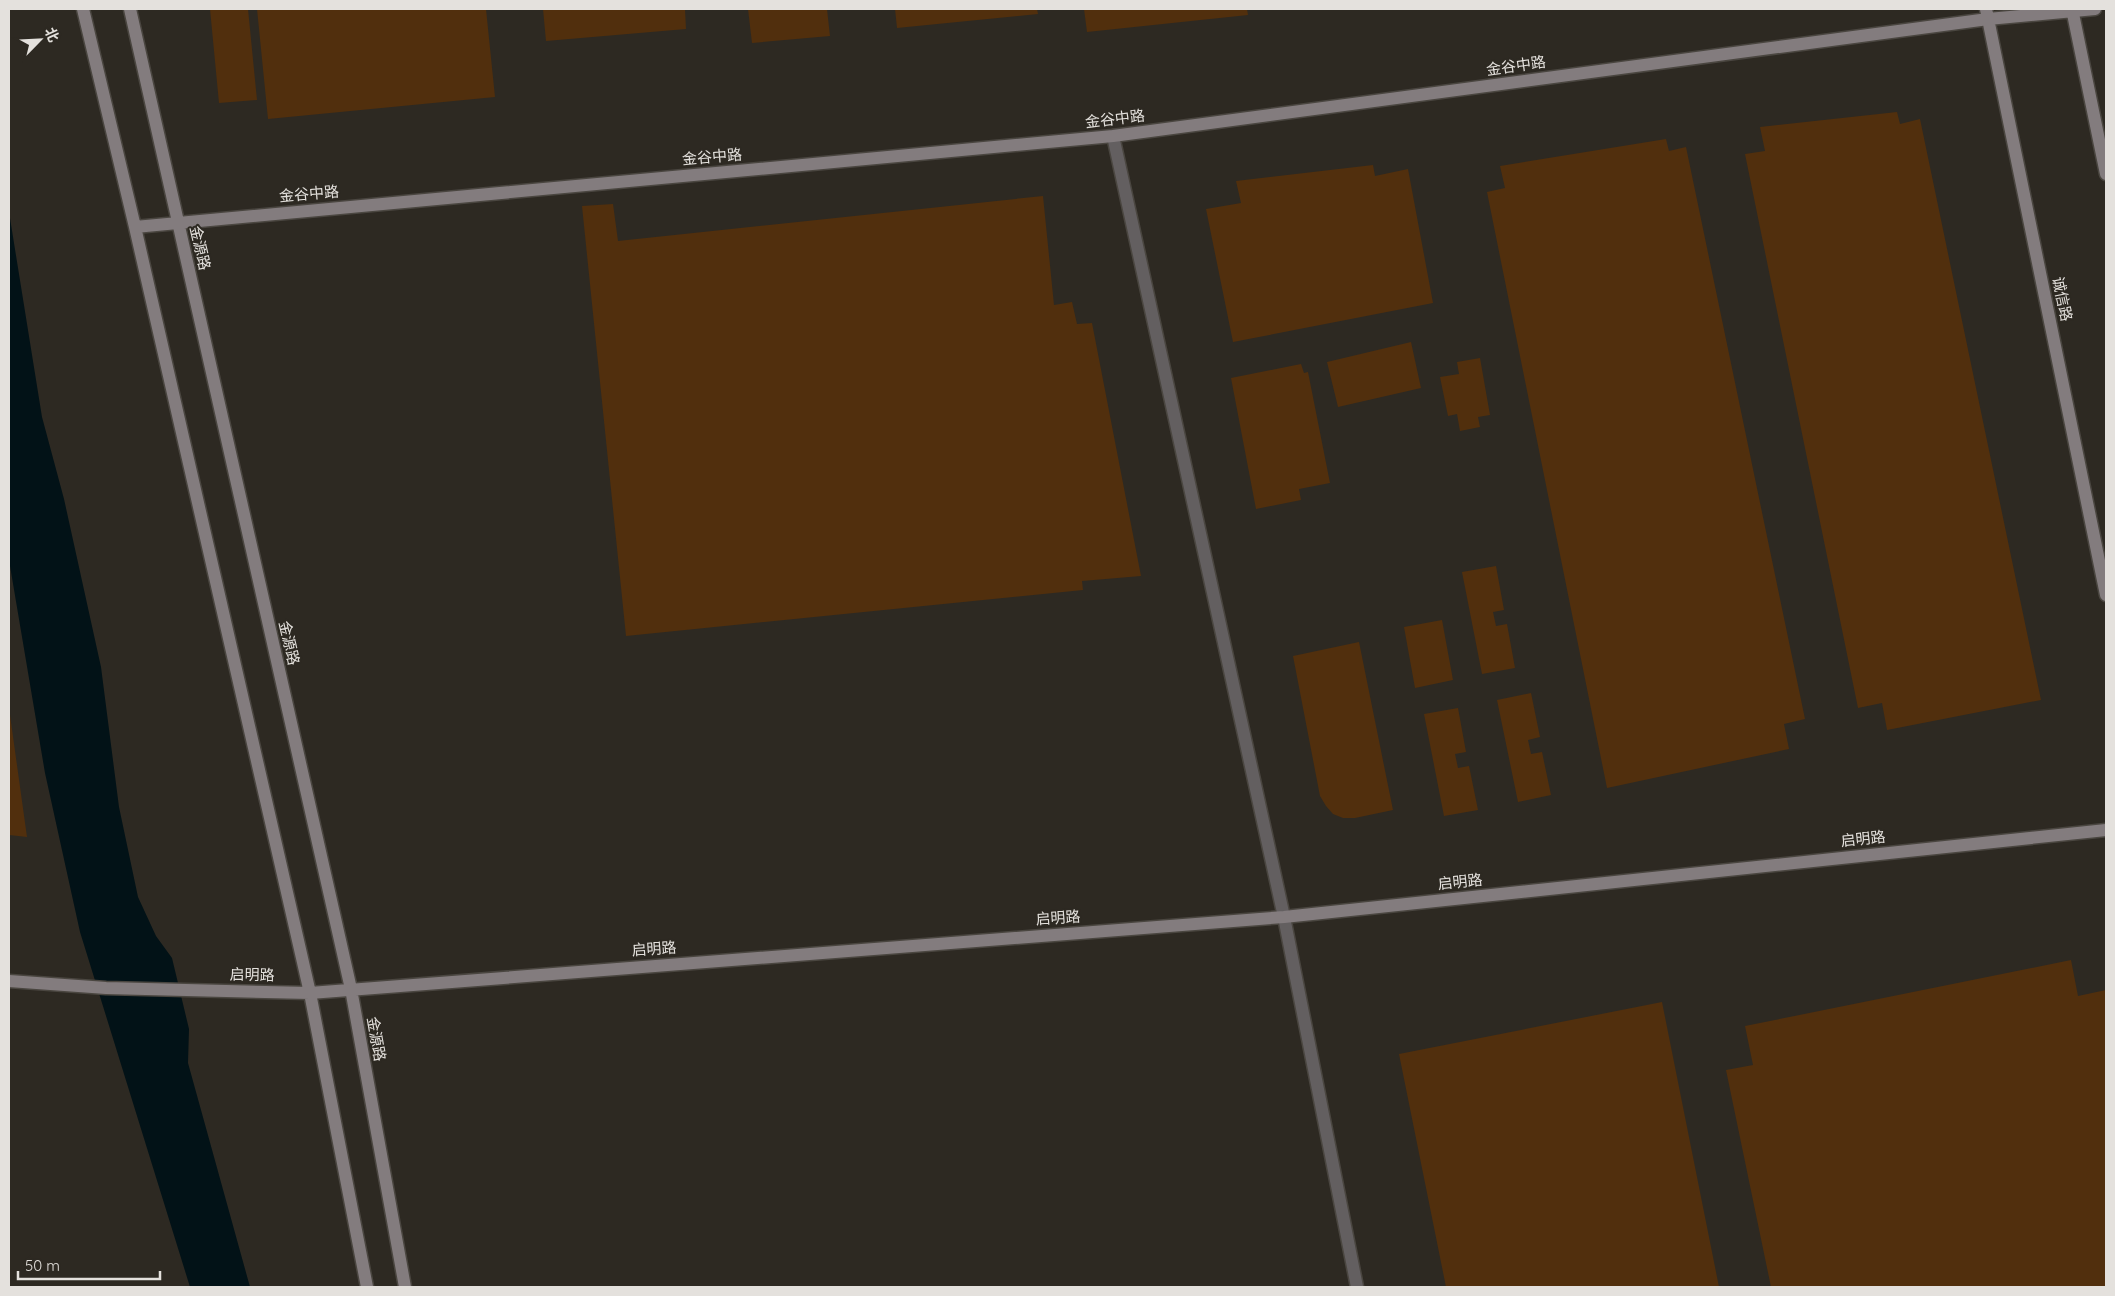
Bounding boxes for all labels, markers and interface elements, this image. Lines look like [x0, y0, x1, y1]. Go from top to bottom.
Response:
north arrow [15, 15, 65, 65]
text: 北 [41, 25, 63, 45]
street label: 金谷中路 [1485, 52, 1547, 79]
street label: 金谷中路 [1084, 105, 1146, 132]
street label: 金谷中路 [681, 144, 743, 169]
street label: 金谷中路 [278, 181, 340, 206]
street label: 金源路 [186, 224, 215, 272]
street label: 诚信路 [2049, 275, 2076, 323]
street label: 金源路 [275, 619, 304, 667]
street label: 启明路 [1840, 827, 1886, 850]
street label: 启明路 [1437, 870, 1483, 893]
street label: 启明路 [1035, 906, 1081, 929]
street label: 启明路 [631, 937, 677, 960]
street label: 启明路 [229, 965, 275, 984]
street label: 金源路 [363, 1015, 390, 1063]
scale bar [18, 1248, 160, 1280]
text: 50 m [25, 1256, 60, 1275]

